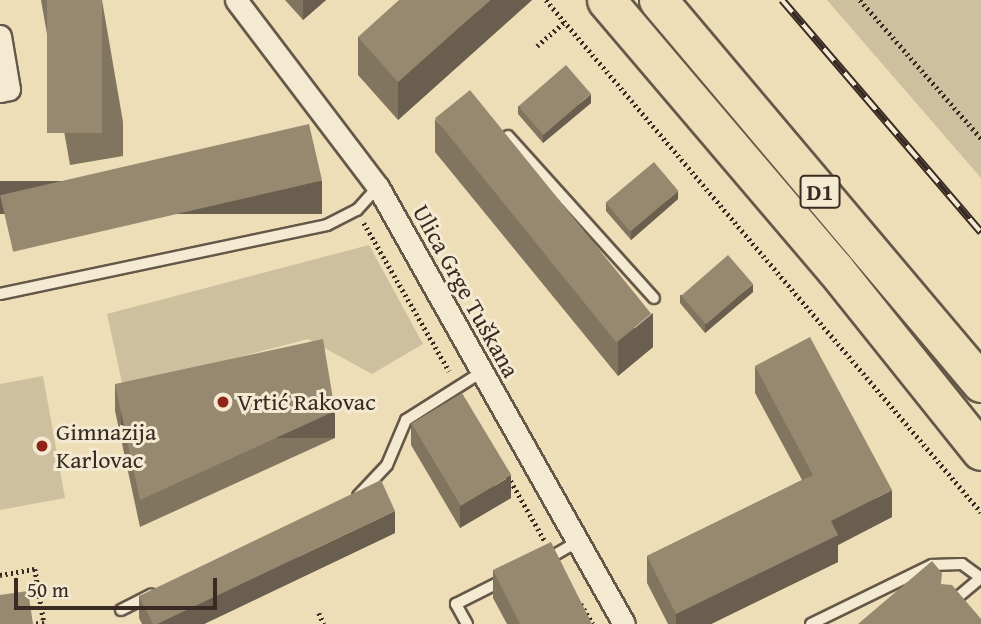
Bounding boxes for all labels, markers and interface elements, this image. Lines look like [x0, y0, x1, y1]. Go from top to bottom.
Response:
road number: D1 [799, 172, 841, 211]
street label: Ulica Grge Tuškana [407, 199, 525, 383]
place label: Vrtić Rakovac [237, 388, 376, 416]
marker: Vrtić Rakovac [215, 394, 231, 410]
place label: Gimnazija Karlovac [56, 418, 156, 474]
marker: Gimnazija Karlovac [34, 438, 50, 454]
scale bar [18, 564, 220, 608]
text: 50 m [27, 574, 69, 605]

